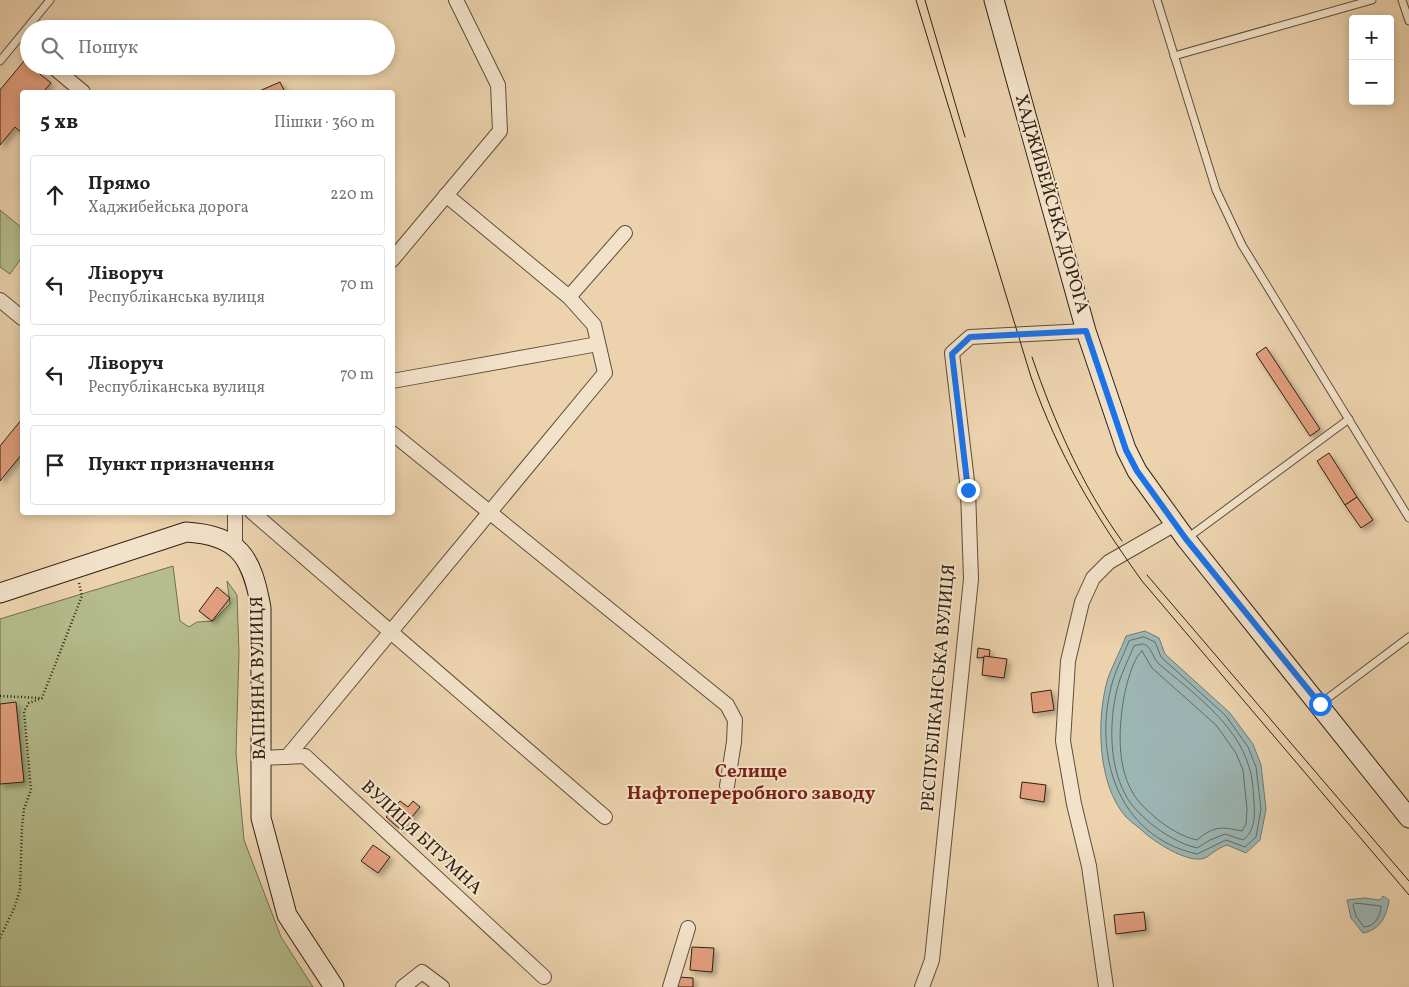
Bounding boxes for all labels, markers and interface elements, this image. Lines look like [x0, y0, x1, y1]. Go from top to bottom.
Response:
map controls [1349, 15, 1394, 105]
button: + [1349, 15, 1394, 60]
search box [20, 20, 395, 75]
icon: search [38, 34, 66, 62]
text: Пошук [78, 35, 138, 61]
button: − [1349, 60, 1394, 105]
street label: ХАДЖИБЕЙСЬКА ДОРОГА [1008, 92, 1094, 317]
text: 5 хв [40, 108, 78, 137]
text: Пішки · 360 m [274, 112, 375, 134]
text: Прямо [88, 171, 150, 197]
icon: ahead [41, 181, 69, 209]
text: 220 m [330, 184, 374, 206]
text: Хаджибейська дорога [88, 197, 249, 219]
text: Ліворуч [88, 261, 163, 287]
icon: left [41, 271, 69, 299]
text: 70 m [340, 274, 374, 296]
text: Республіканська вулиця [88, 287, 265, 309]
text: Ліворуч [88, 351, 163, 377]
icon: left [41, 361, 69, 389]
text: 70 m [340, 364, 374, 386]
text: Республіканська вулиця [88, 377, 265, 399]
icon: arrive [41, 451, 69, 479]
text: Пункт призначення [88, 452, 274, 478]
route end [957, 479, 980, 502]
street label: РЕСПУБЛІКАНСЬКА ВУЛИЦЯ [916, 563, 962, 813]
street label: ВАПНЯНА ВУЛИЦЯ [245, 596, 273, 760]
route start [1309, 693, 1332, 716]
district label: Селище Нафтопереробного заводу [627, 759, 876, 807]
street label: ВУЛИЦЯ БІТУМНА [355, 775, 487, 901]

